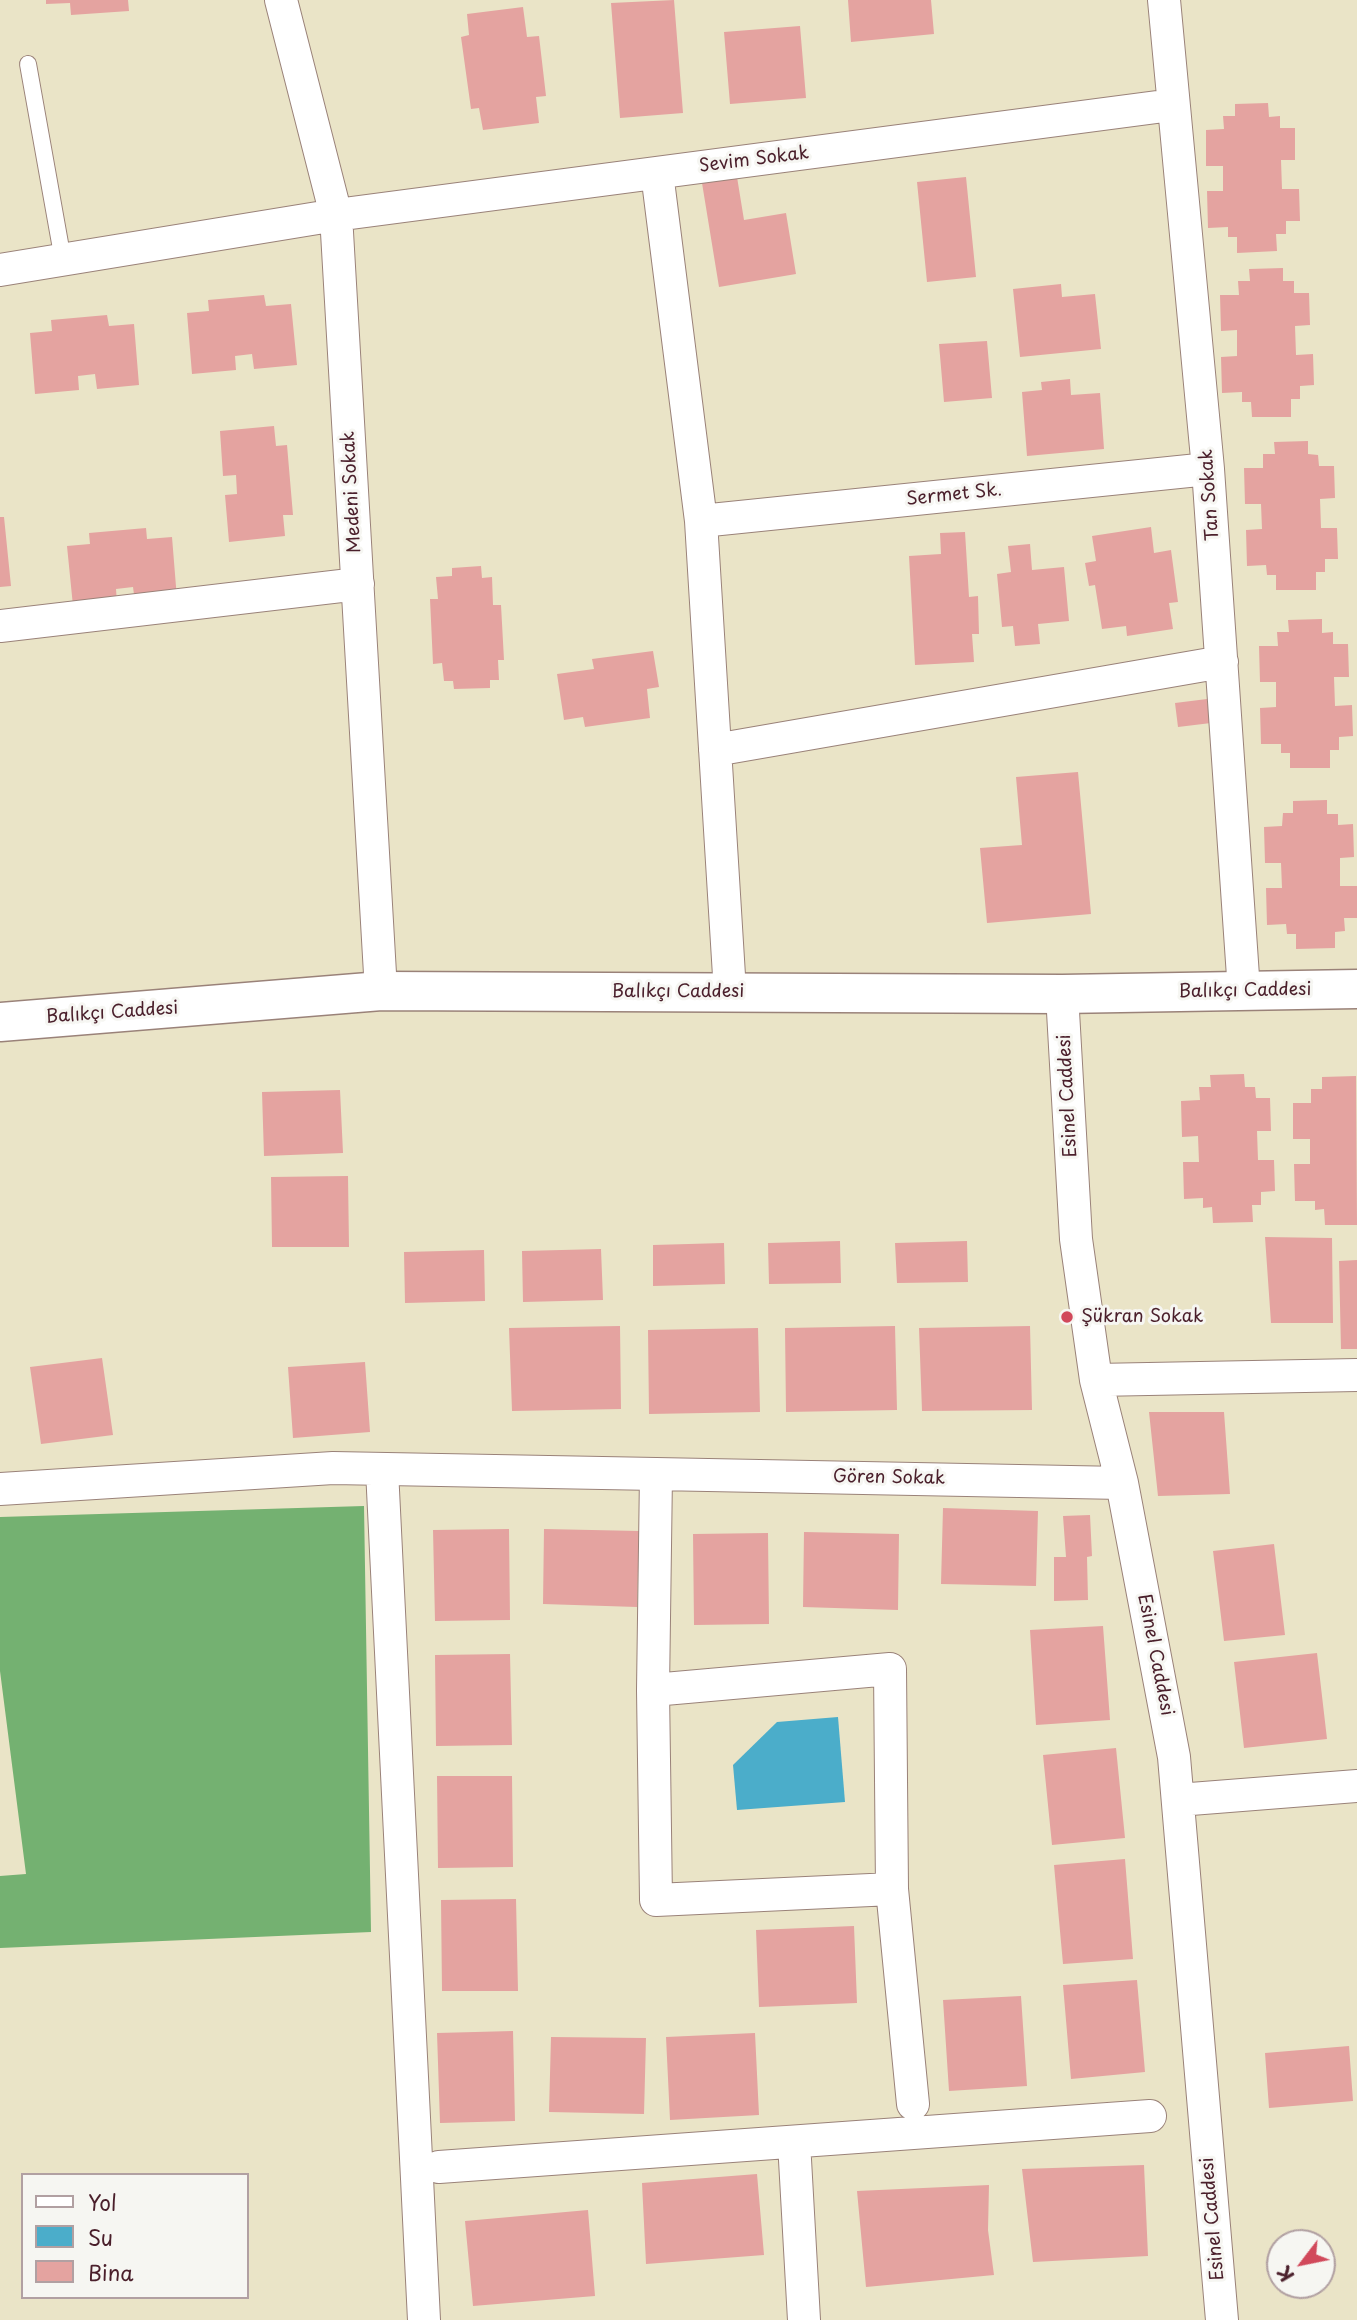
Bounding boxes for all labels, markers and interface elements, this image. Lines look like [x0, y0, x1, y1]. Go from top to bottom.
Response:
street label: Sevim Sokak [698, 143, 810, 177]
street label: Medeni Sokak [338, 431, 366, 553]
street label: Tan Sokak [1196, 449, 1224, 541]
street label: Sermet Sk. [905, 479, 1003, 511]
street label: Balıkçı Caddesi [1178, 979, 1312, 1003]
street label: Balıkçı Caddesi [612, 981, 744, 1003]
street label: Balıkçı Caddesi [45, 998, 179, 1028]
street label: Esinel Caddesi [1054, 1034, 1082, 1158]
place label: Şükran Sokak [1081, 1306, 1203, 1328]
marker: Şükran Sokak [1059, 1309, 1075, 1325]
street label: Gören Sokak [833, 1466, 945, 1490]
street label: Esinel Caddesi [1133, 1592, 1177, 1718]
street label: Esinel Caddesi [1197, 2157, 1229, 2281]
legend [21, 2173, 248, 2299]
text: Yol [88, 2186, 117, 2218]
text: Su [88, 2221, 113, 2253]
north arrow [1266, 2229, 1336, 2299]
text: Bina [88, 2256, 133, 2288]
text: K [1269, 2261, 1300, 2287]

